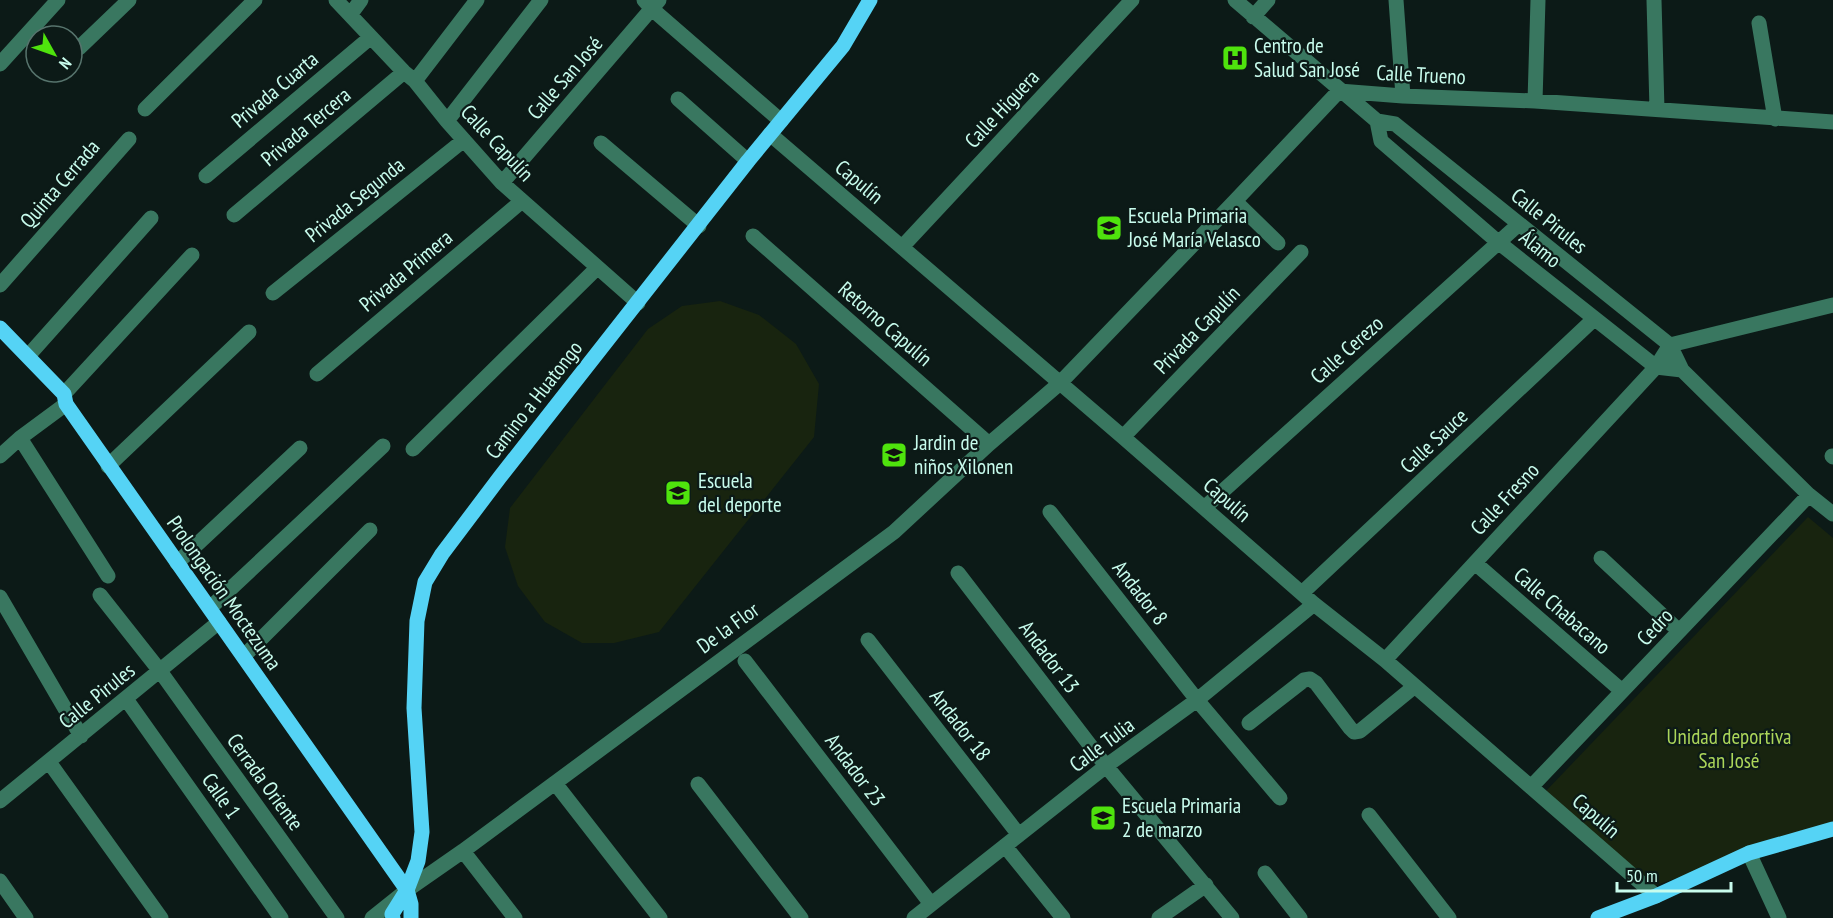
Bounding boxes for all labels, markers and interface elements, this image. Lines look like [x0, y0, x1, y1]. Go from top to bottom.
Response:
north arrow [24, 24, 84, 84]
street label: Calle San José [521, 30, 608, 125]
place label: Centro de Salud San José [1254, 32, 1360, 83]
hospital icon: Centro de Salud San José [1220, 43, 1250, 73]
street label: Privada Cuarta [226, 46, 324, 134]
text: N [55, 54, 76, 73]
street label: Calle Trueno [1376, 59, 1466, 90]
street label: Calle Higuera [959, 64, 1045, 154]
street label: Privada Tercera [255, 81, 356, 172]
street label: Calle Capulín [455, 99, 540, 187]
street label: Quinta Cerrada [14, 134, 105, 233]
street label: Privada Segunda [300, 151, 410, 248]
street label: Capulín [830, 154, 889, 210]
street label: Calle Pirules [1506, 182, 1593, 259]
place label: Escuela Primaria José María Velasco [1127, 202, 1261, 253]
school or university icon: Escuela Primaria José María Velasco [1094, 213, 1124, 243]
street label: Privada Primera [354, 224, 458, 317]
street label: Álamo [1514, 224, 1567, 274]
street label: Retorno Capulín [833, 275, 938, 372]
street label: Privada Capulín [1148, 280, 1245, 379]
street label: Calle Cerezo [1305, 310, 1389, 389]
street label: Camino a Huatongo [479, 335, 588, 464]
street label: Calle Sauce [1394, 402, 1473, 479]
place label: Jardin de niños Xilonen [913, 429, 1013, 480]
school or university icon: Jardin de niños Xilonen [879, 440, 909, 470]
street label: Calle Fresno [1464, 457, 1545, 540]
place label: Escuela del deporte [698, 467, 782, 518]
street label: Capulín [1198, 472, 1257, 528]
school or university icon: Escuela del deporte [663, 478, 693, 508]
street label: Prolongación Moctezuma [161, 510, 288, 675]
street label: Andador 8 [1107, 555, 1174, 630]
street label: Calle Chabacano [1508, 561, 1616, 660]
street label: De la Flor [691, 596, 764, 659]
street label: Cedro [1631, 602, 1679, 651]
street label: Andador 13 [1013, 615, 1085, 698]
street label: Calle Pirules [53, 657, 140, 734]
street label: Andador 18 [924, 683, 997, 766]
street label: Calle Tulia [1064, 711, 1140, 778]
park label: Unidad deportiva San José [1667, 723, 1791, 774]
street label: Cerrada Oriente [221, 728, 310, 836]
street label: Andador 23 [819, 728, 891, 811]
street label: Calle 1 [196, 767, 247, 824]
street label: Capulín [1567, 788, 1626, 844]
place label: Escuela Primaria 2 de marzo [1122, 792, 1241, 843]
school or university icon: Escuela Primaria 2 de marzo [1088, 803, 1118, 833]
scale bar [1617, 855, 1731, 893]
text: 50 m [1626, 864, 1658, 887]

